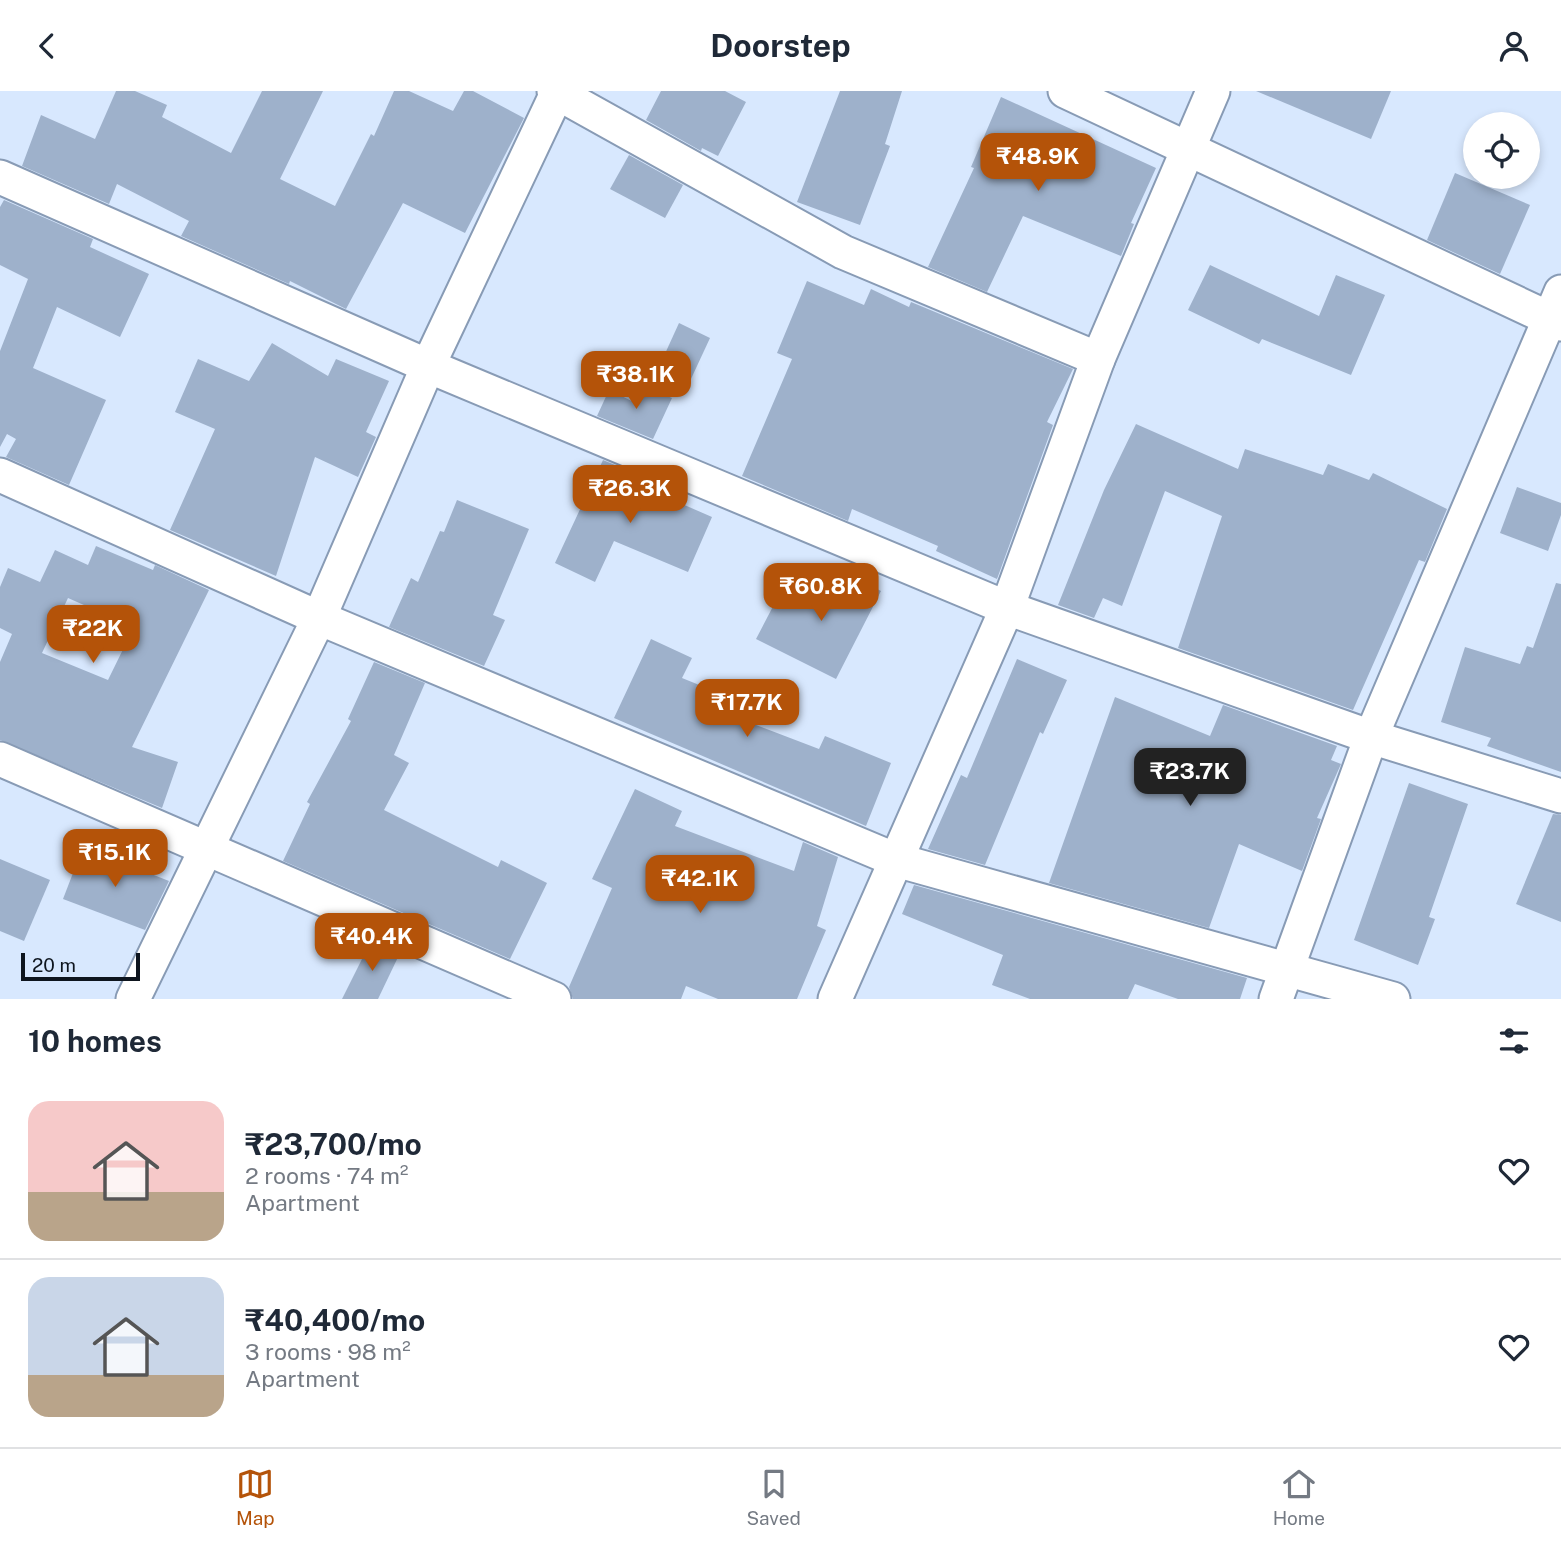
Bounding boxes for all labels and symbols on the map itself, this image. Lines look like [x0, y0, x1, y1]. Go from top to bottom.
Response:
pin: ₹48.9K [981, 133, 1095, 193]
pin: ₹38.1K [579, 351, 693, 411]
pin: ₹26.3K [573, 465, 687, 525]
pin: ₹60.8K [764, 563, 878, 623]
pin: ₹22K [52, 605, 134, 665]
pin: ₹17.7K [690, 679, 804, 739]
pin: ₹23.7K [1133, 749, 1247, 808]
pin: ₹15.1K [58, 829, 172, 889]
pin: ₹42.1K [643, 855, 757, 915]
pin: ₹40.4K [315, 913, 429, 973]
scale bar [21, 950, 140, 982]

